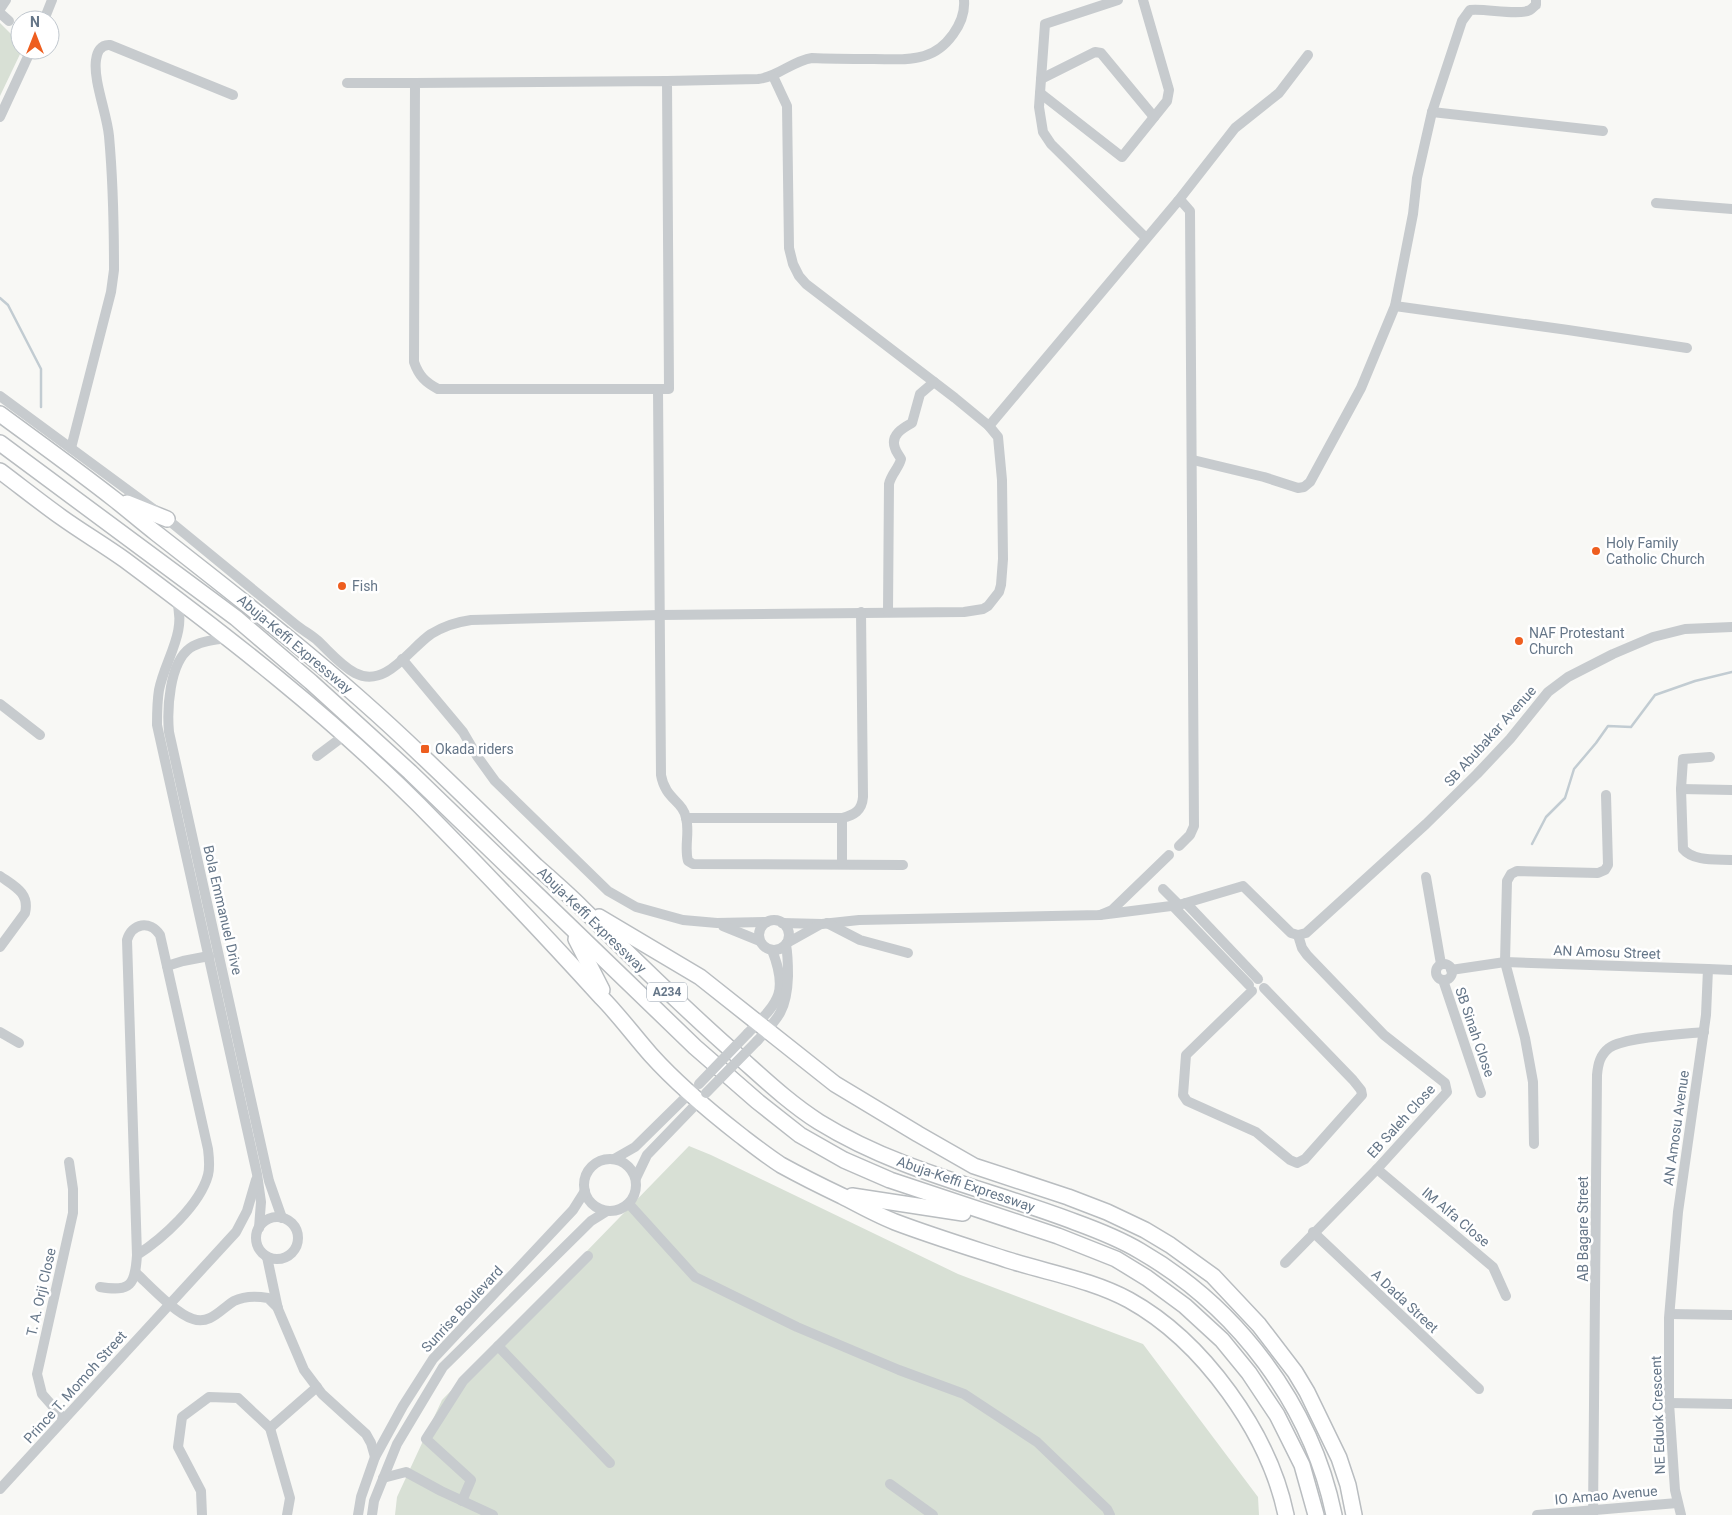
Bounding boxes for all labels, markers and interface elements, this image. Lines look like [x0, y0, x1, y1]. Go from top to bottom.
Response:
north arrow [10, 10, 60, 60]
text: N [30, 14, 40, 30]
place label: Holy Family Catholic Church [1606, 535, 1705, 567]
marker: Holy Family Catholic Church [1590, 545, 1602, 557]
place label: Fish [352, 578, 378, 594]
marker: Fish [336, 580, 348, 592]
street label: Abuja-Keffi Expressway [234, 591, 356, 697]
place label: NAF Protestant Church [1529, 625, 1625, 657]
marker: NAF Protestant Church [1513, 635, 1525, 647]
street label: SB Abubakar Avenue [1441, 683, 1539, 789]
place label: Okada riders [435, 741, 514, 757]
marker: Okada riders [419, 743, 431, 755]
street label: Bola Emmanuel Drive [200, 844, 246, 976]
street label: Abuja-Keffi Expressway [534, 864, 650, 976]
street label: AN Amosu Street [1553, 942, 1661, 962]
road number: A234 [647, 982, 687, 1002]
street label: SB Sinah Close [1452, 985, 1498, 1079]
street label: AN Amosu Avenue [1660, 1069, 1692, 1187]
street label: EB Saleh Close [1364, 1081, 1438, 1161]
street label: Abuja-Keffi Expressway [895, 1153, 1037, 1215]
street label: AB Bagare Street [1575, 1176, 1591, 1282]
street label: IM Alfa Close [1419, 1184, 1493, 1250]
street label: T. A. Orji Close [23, 1246, 59, 1338]
street label: Sunrise Boulevard [418, 1263, 506, 1355]
street label: A Dada Street [1368, 1266, 1442, 1336]
street label: Prince T. Momoh Street [20, 1327, 130, 1446]
street label: NE Eduok Crescent [1648, 1355, 1668, 1475]
street label: IO Amao Avenue [1554, 1483, 1658, 1507]

